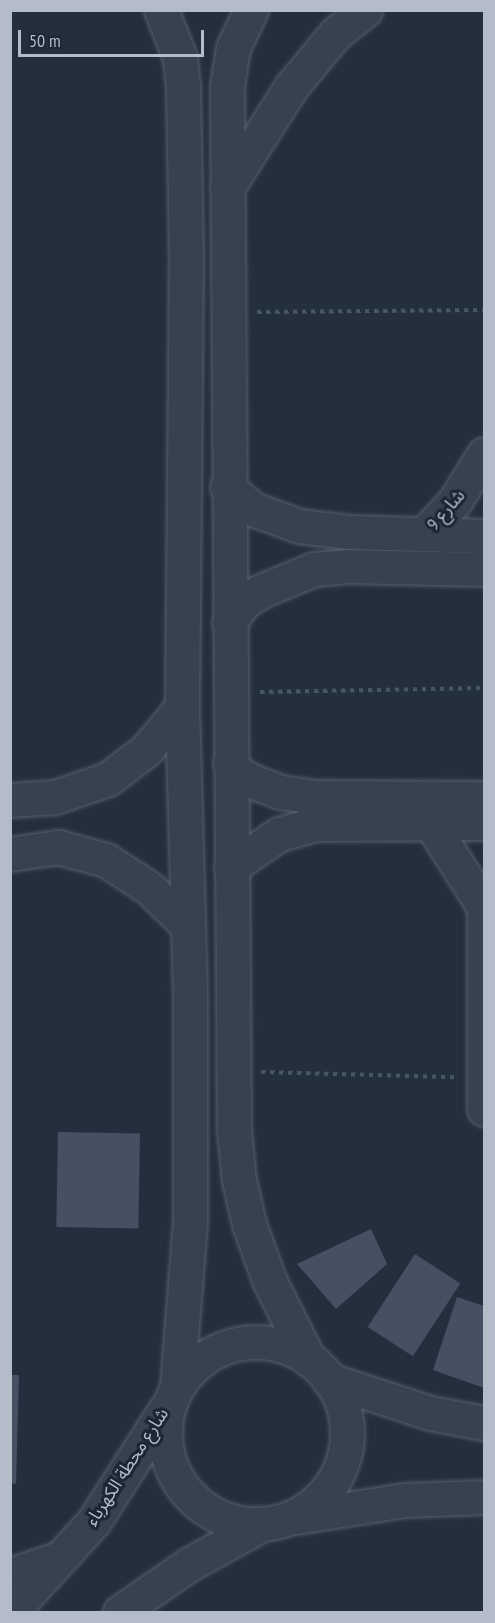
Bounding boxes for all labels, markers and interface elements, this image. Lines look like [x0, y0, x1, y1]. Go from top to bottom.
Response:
scale bar [21, 18, 207, 56]
text: 50 m [29, 29, 61, 52]
street label: شارع 9 [422, 485, 470, 535]
street label: شارع محطة الكهرباء [81, 1404, 173, 1530]

